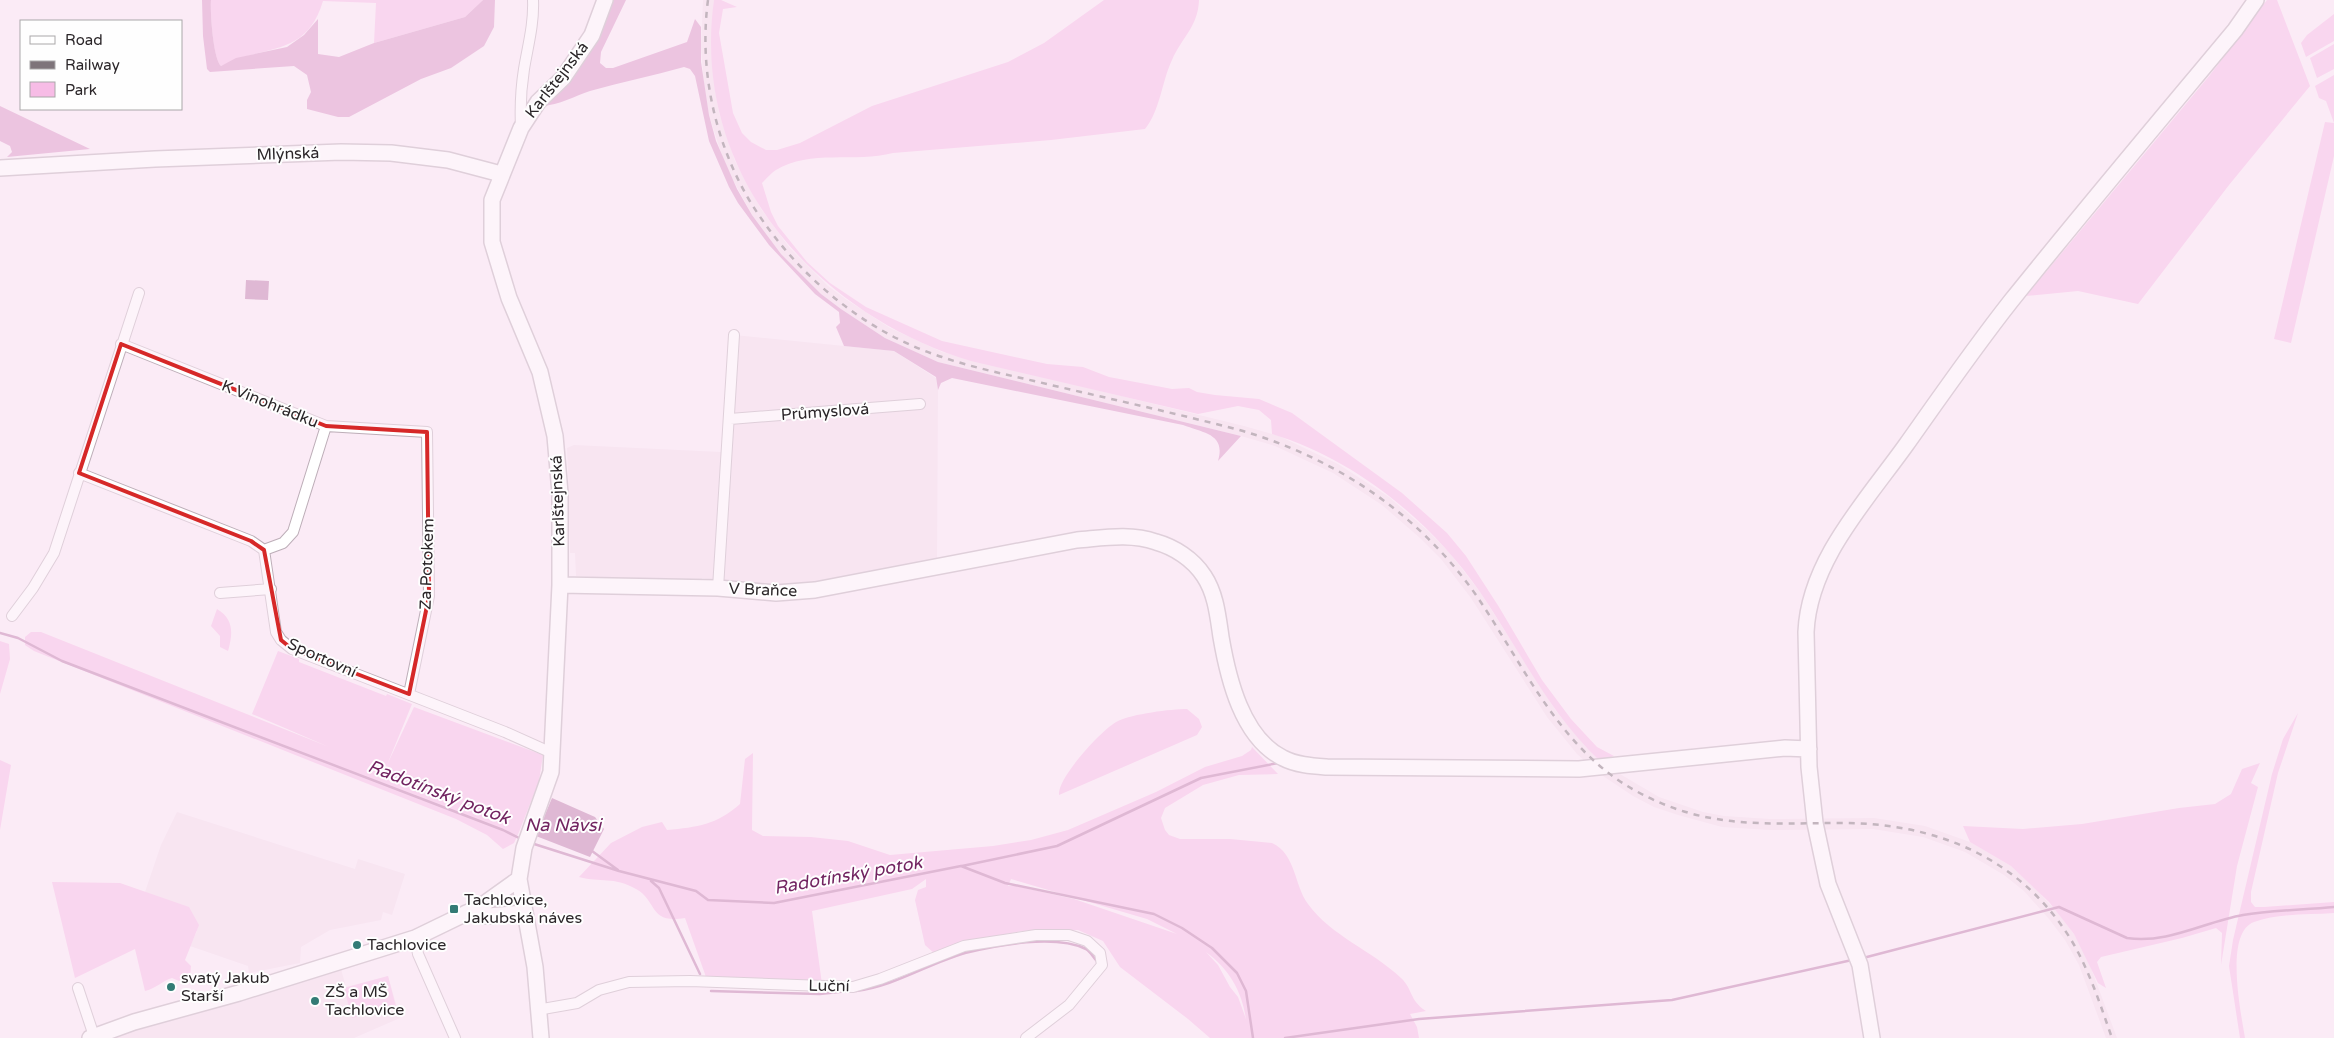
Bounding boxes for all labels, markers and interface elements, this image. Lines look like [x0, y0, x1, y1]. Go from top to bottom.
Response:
legend [20, 20, 182, 110]
text: Road [65, 31, 103, 49]
street label: Karlštejnská [521, 38, 593, 122]
text: Railway [65, 56, 120, 74]
text: Park [65, 81, 97, 99]
street label: Mlýnská [256, 143, 320, 165]
street label: K Vinohrádku [219, 375, 321, 433]
street label: Průmyslová [780, 399, 870, 425]
street label: Karlštejnská [546, 455, 570, 547]
street label: Za Potokem [415, 518, 439, 610]
street label: V Braňce [728, 579, 798, 601]
street label: Sportovní [284, 634, 360, 682]
water label: Radotínský potok [365, 755, 514, 830]
water label: Na Návsi [525, 814, 604, 836]
water label: Radotínský potok [772, 851, 925, 899]
place label: Tachlovice, Jakubská náves [464, 890, 582, 928]
marker: Tachlovice, Jakubská náves [448, 903, 460, 915]
place label: Tachlovice [367, 935, 446, 955]
marker: Tachlovice [351, 939, 363, 951]
place label: svatý Jakub Starší [181, 968, 270, 1006]
street label: Luční [808, 976, 850, 996]
marker: svatý Jakub Starší [165, 981, 177, 993]
place label: ZŠ a MŠ Tachlovice [325, 982, 404, 1020]
marker: ZŠ a MŠ Tachlovice [309, 995, 321, 1007]

